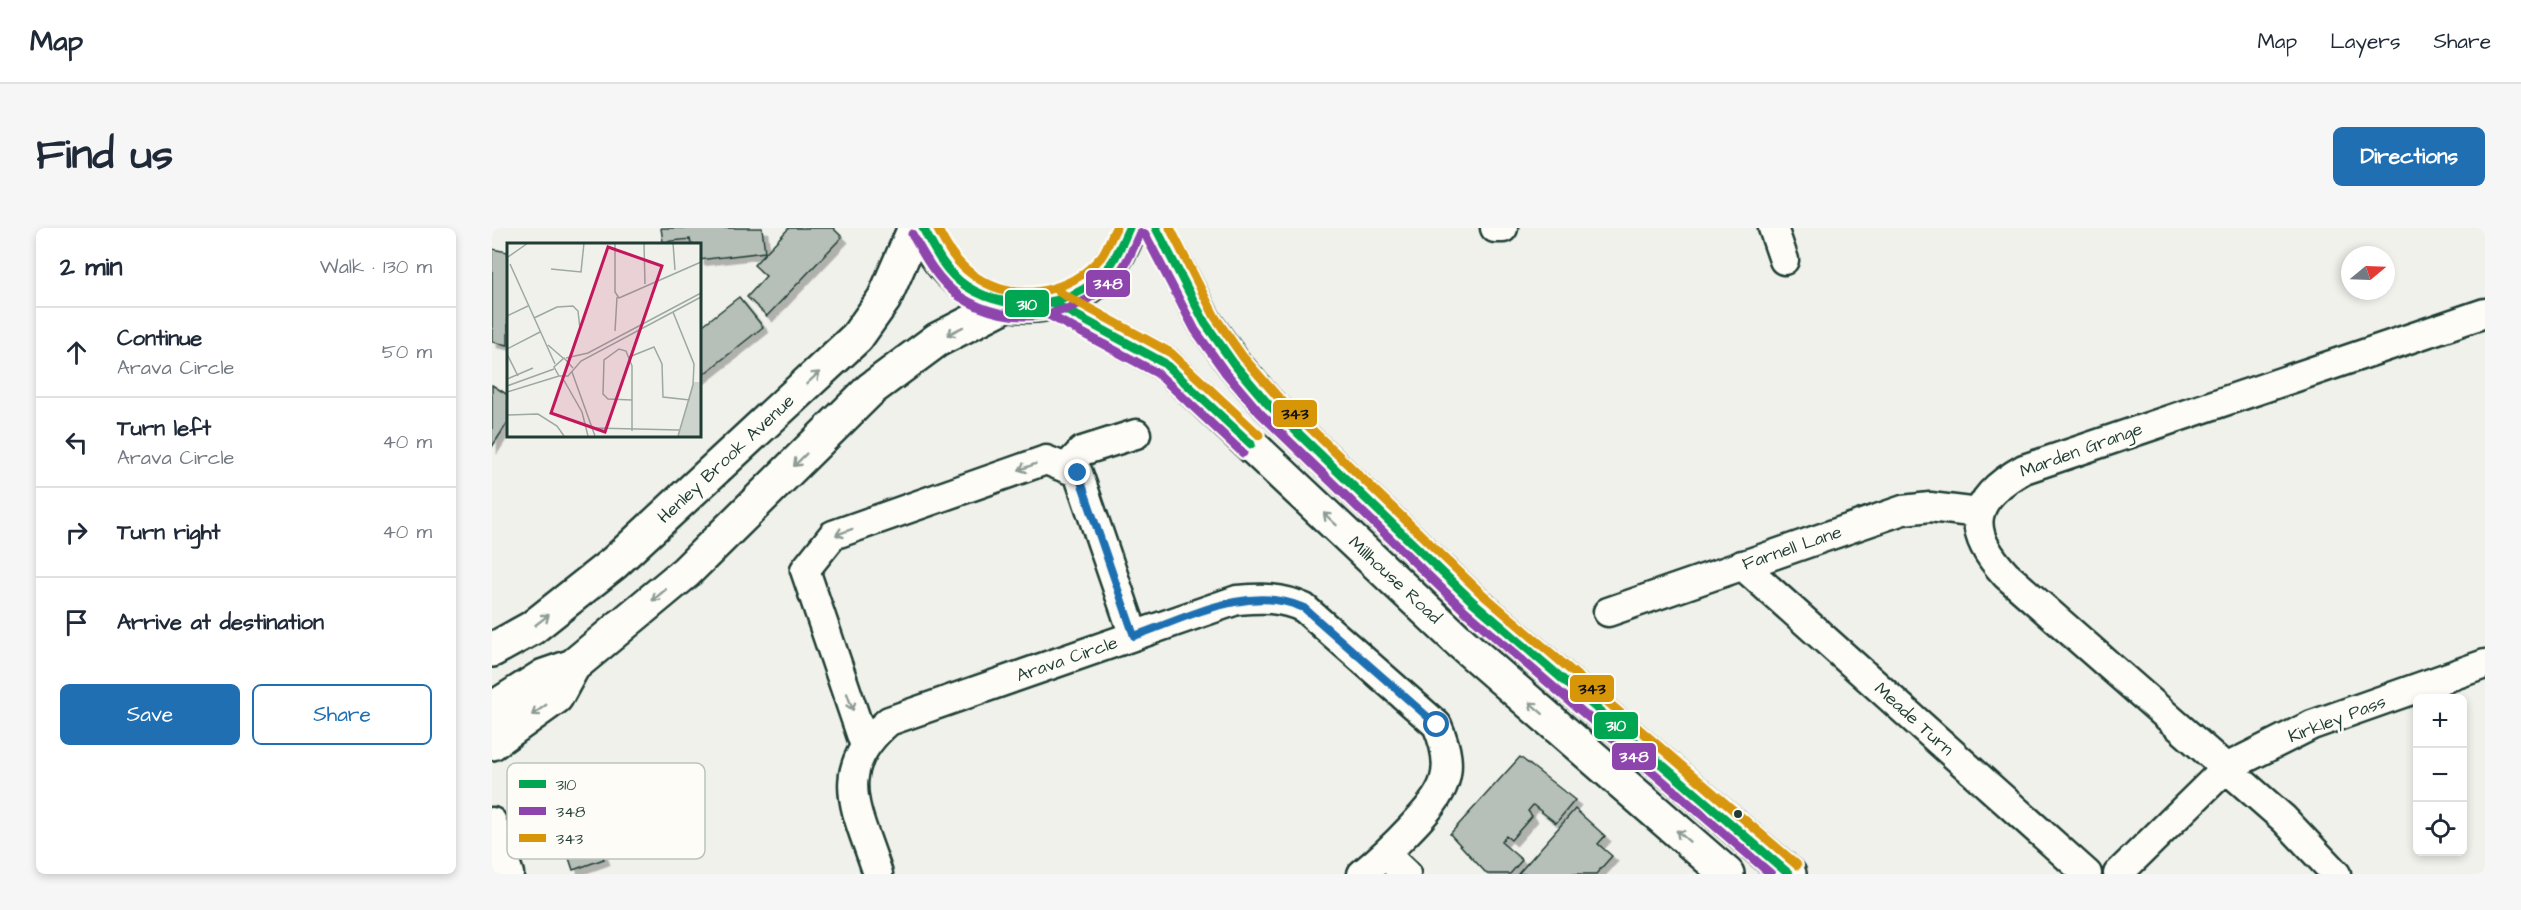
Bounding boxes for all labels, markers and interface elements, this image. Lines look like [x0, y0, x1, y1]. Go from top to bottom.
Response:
text: Map [30, 22, 83, 61]
text: Map [2257, 27, 2297, 56]
text: Layers [2330, 27, 2400, 56]
text: Share [2433, 27, 2491, 56]
text: Find us [36, 127, 173, 185]
button: Directions [2333, 127, 2485, 186]
inset map [507, 243, 700, 436]
north arrow [2341, 246, 2395, 300]
text: 2 min [60, 249, 122, 285]
text: Walk · 130 m [320, 253, 432, 281]
line badge: 348 [1085, 269, 1131, 298]
text: 348 [1092, 273, 1123, 295]
line badge: 310 [1004, 289, 1050, 318]
text: 310 [1016, 294, 1037, 316]
text: Continue [117, 323, 202, 354]
one-way arrow [947, 325, 964, 337]
icon: ahead [60, 336, 93, 369]
text: 50 m [382, 338, 432, 366]
text: Arava Circle [117, 354, 234, 382]
one-way arrow [805, 371, 820, 386]
street label: Henley Brook Avenue [652, 389, 801, 530]
line badge: 343 [1272, 399, 1318, 428]
text: 343 [1280, 403, 1309, 425]
text: Turn left [117, 413, 211, 444]
street label: Marden Grange [2016, 416, 2146, 485]
icon: left [60, 426, 93, 459]
text: 40 m [382, 428, 432, 456]
text: Arava Circle [117, 444, 234, 472]
one-way arrow [793, 452, 808, 467]
route end [1064, 459, 1090, 485]
one-way arrow [1019, 462, 1037, 473]
one-way arrow [1323, 512, 1338, 527]
icon: right [60, 516, 93, 549]
text: Turn right [117, 517, 220, 548]
text: 40 m [382, 518, 432, 546]
street label: Farnell Lane [1739, 519, 1845, 577]
one-way arrow [835, 527, 854, 538]
street label: Millhouse Road [1343, 530, 1447, 630]
one-way arrow [652, 588, 668, 601]
icon: arrive [60, 606, 93, 639]
text: Arrive at destination [117, 607, 324, 638]
one-way arrow [534, 613, 549, 627]
street label: Arava Circle [1013, 630, 1121, 688]
line badge: 343 [1569, 674, 1615, 703]
street label: Meade Turn [1869, 677, 1959, 761]
text: 343 [1577, 678, 1606, 700]
button: Save [60, 684, 240, 745]
button: Share [252, 684, 432, 745]
street label: Kirkley Pass [2284, 689, 2390, 750]
one-way arrow [845, 692, 856, 711]
map controls [2413, 694, 2467, 856]
button: + [2413, 694, 2467, 748]
one-way arrow [1529, 701, 1544, 715]
one-way arrow [531, 704, 547, 716]
route start [1423, 711, 1449, 737]
line badge: 310 [1593, 711, 1639, 740]
text: 310 [1605, 715, 1626, 737]
line badge: 348 [1611, 742, 1657, 771]
text: 348 [1618, 746, 1649, 768]
button: − [2413, 748, 2467, 802]
legend [507, 763, 705, 859]
text: 310 [556, 774, 576, 796]
text: 348 [556, 801, 585, 823]
button: locate [2413, 802, 2467, 856]
unlabelled marker [1732, 808, 1744, 820]
text: 343 [556, 828, 583, 850]
one-way arrow [1676, 829, 1691, 843]

